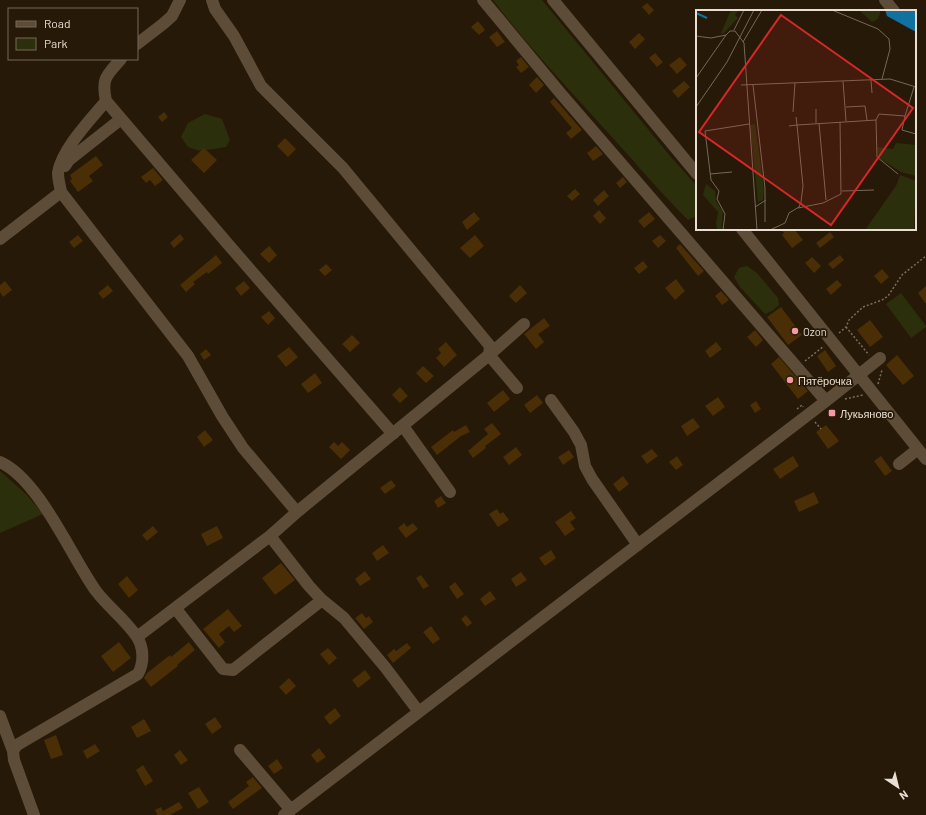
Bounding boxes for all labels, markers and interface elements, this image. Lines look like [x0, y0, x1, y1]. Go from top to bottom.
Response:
legend [8, 8, 138, 60]
inset map [696, 10, 916, 230]
text: Road [44, 16, 71, 30]
text: Park [44, 36, 68, 50]
place label: Ozon [803, 325, 827, 338]
marker: Ozon [790, 326, 800, 336]
place label: Пятёрочка [798, 374, 853, 387]
marker: Пятёрочка [785, 375, 795, 385]
place label: Лукьяново [840, 407, 893, 420]
marker: Лукьяново [827, 408, 837, 418]
north arrow [878, 767, 918, 807]
text: N [897, 788, 911, 803]

